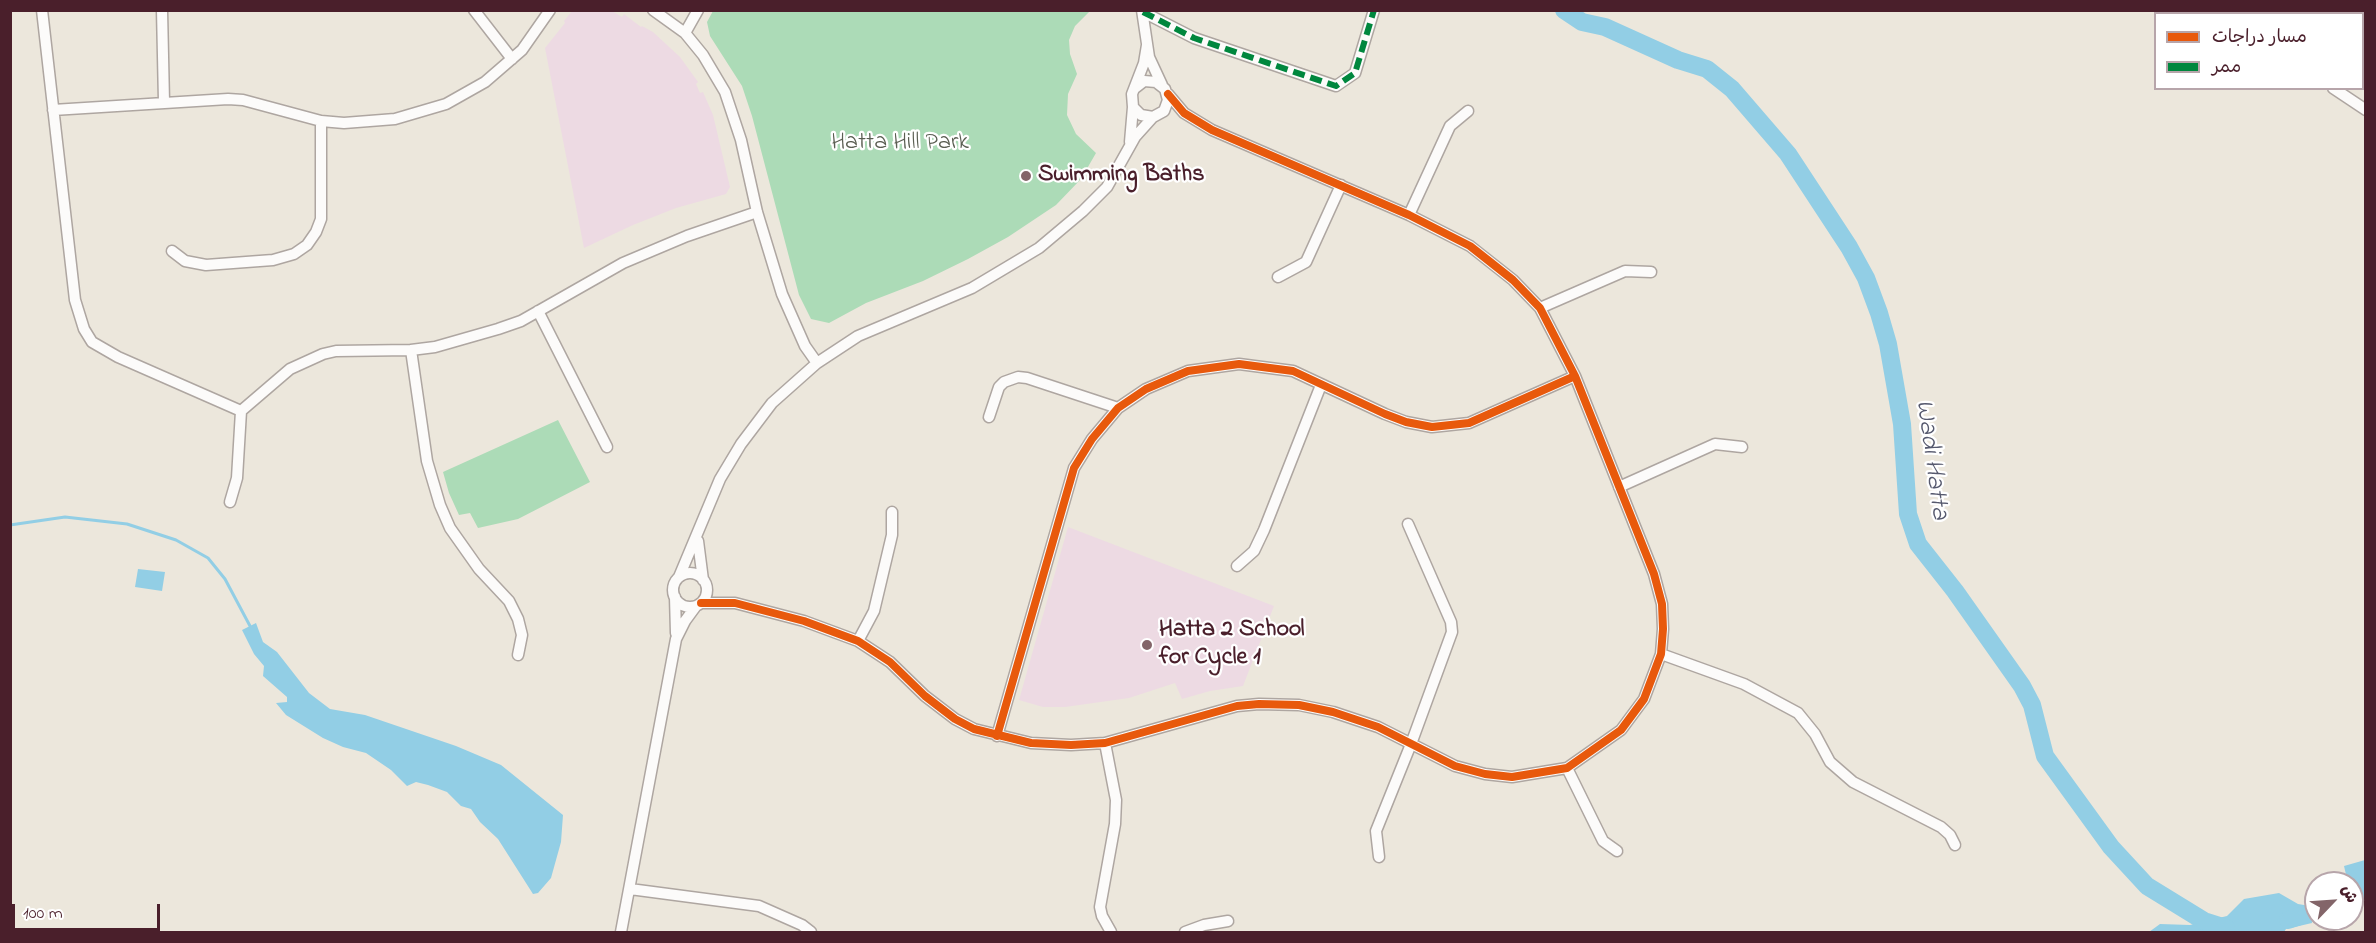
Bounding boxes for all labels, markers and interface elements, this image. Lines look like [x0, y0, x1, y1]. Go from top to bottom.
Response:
legend [2154, 12, 2364, 90]
text: مسار دراجات [2212, 25, 2307, 51]
text: ممر [2212, 55, 2241, 81]
park label: Hatta Hill Park [831, 130, 969, 158]
place label: Swimming Baths [1038, 162, 1204, 190]
marker: Swimming Baths [1019, 169, 1033, 183]
water label: Wadi Hatta [1906, 398, 1954, 522]
place label: Hatta 2 School for Cycle 1 [1159, 617, 1305, 673]
marker: Hatta 2 School for Cycle 1 [1140, 638, 1154, 652]
north arrow [2304, 871, 2364, 931]
text: ش [2334, 881, 2363, 907]
scale bar [15, 892, 164, 930]
text: 100 m [23, 901, 63, 927]

